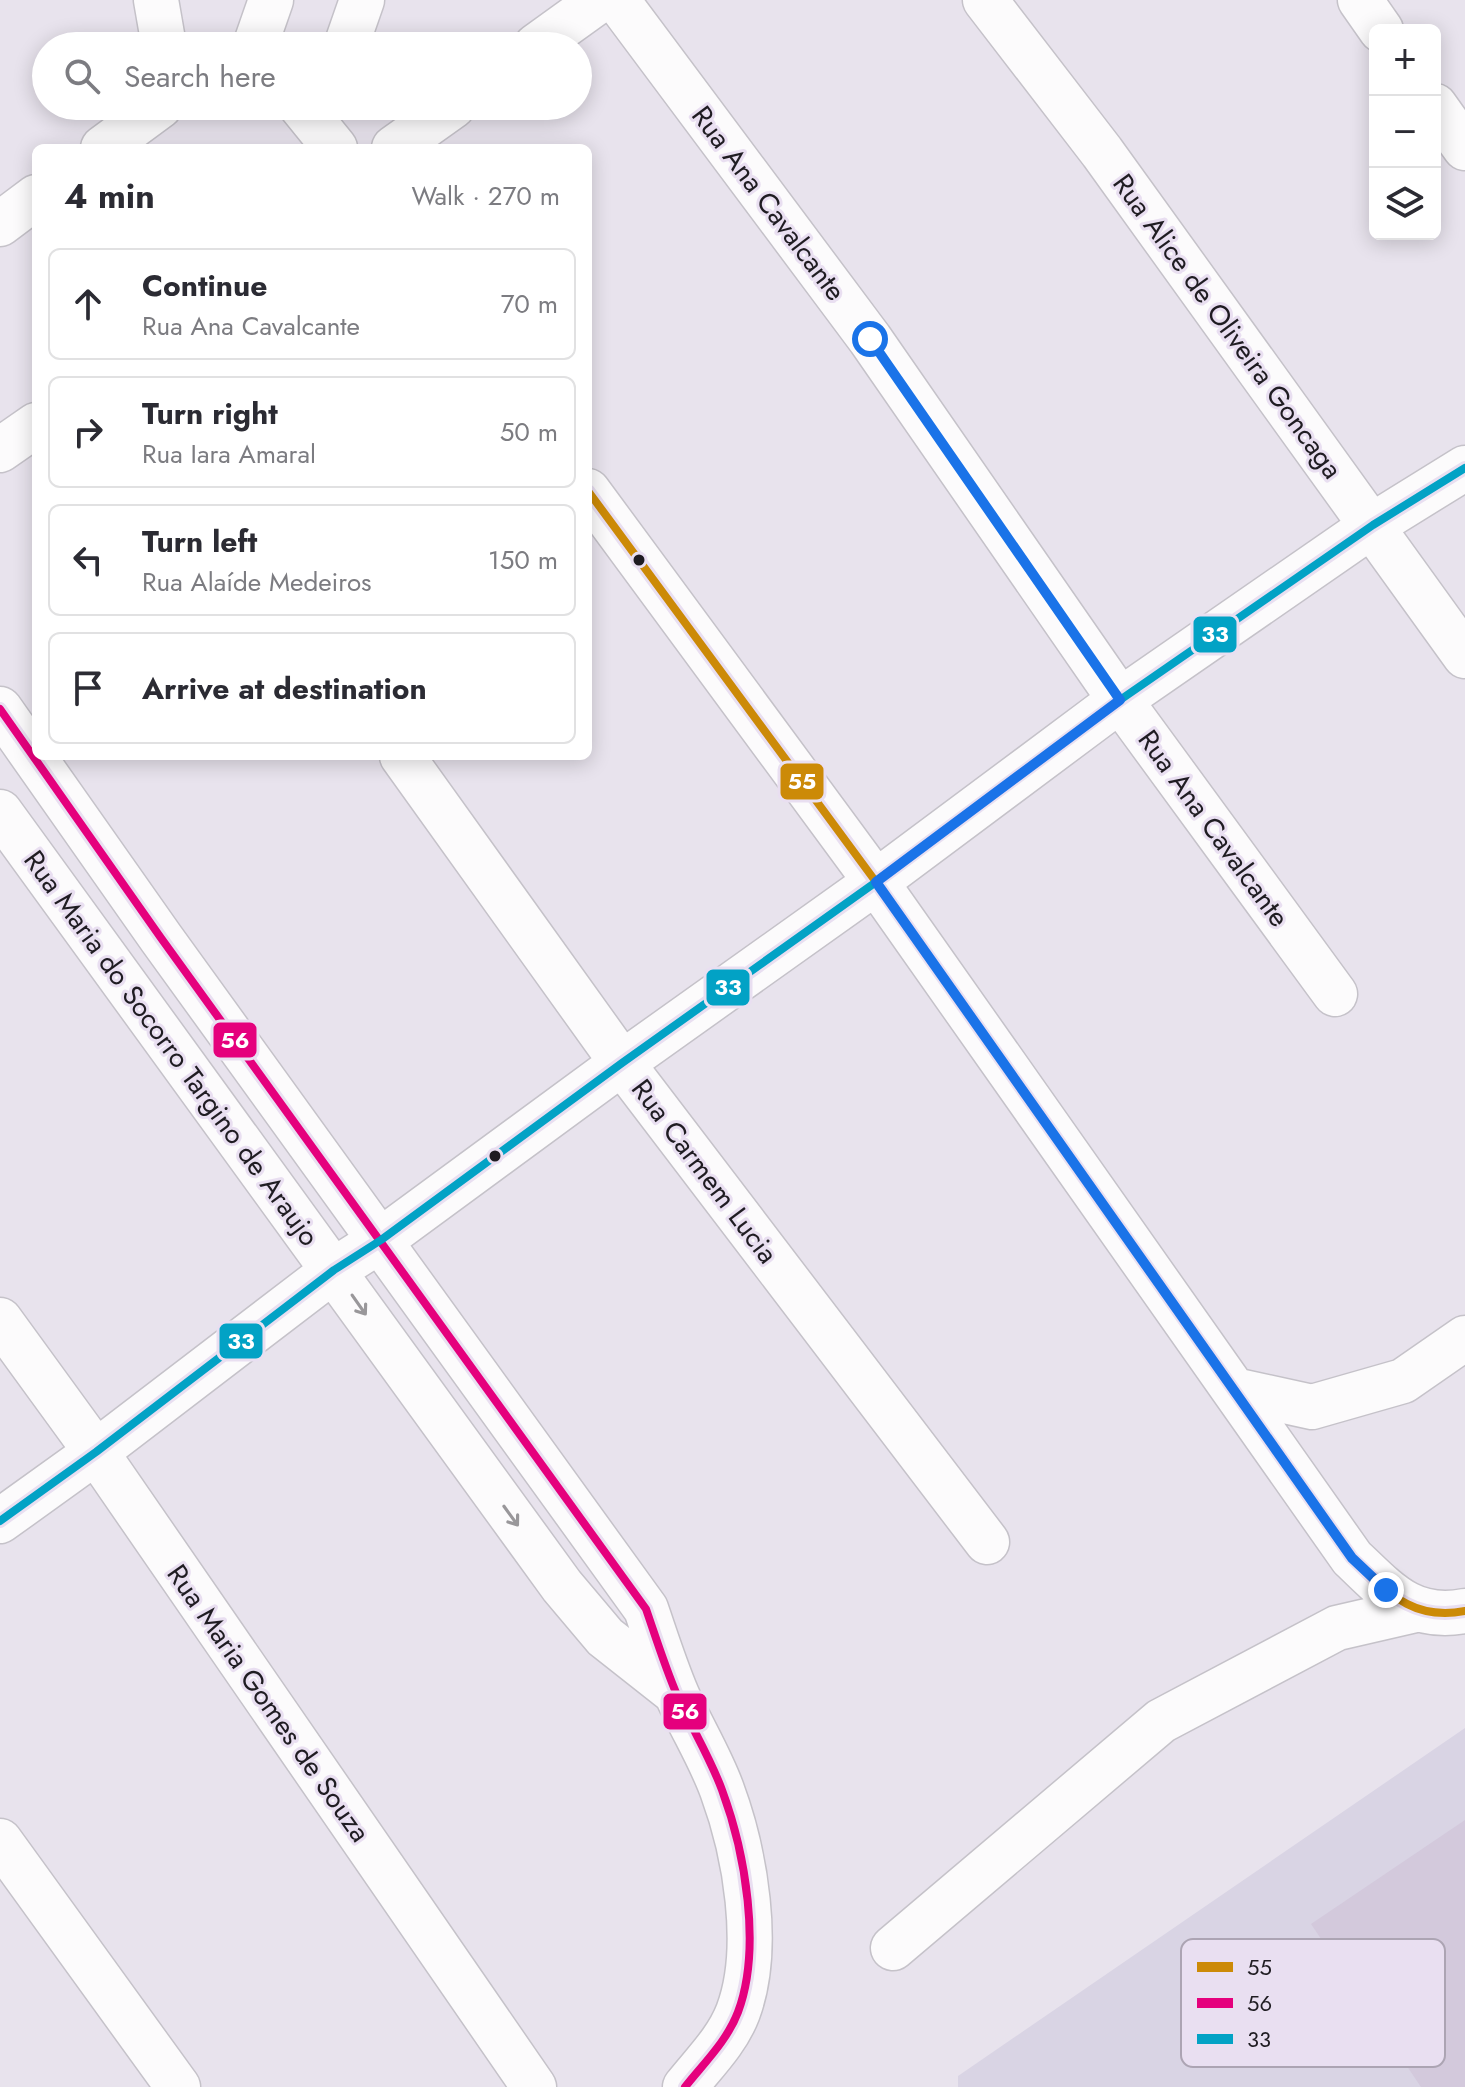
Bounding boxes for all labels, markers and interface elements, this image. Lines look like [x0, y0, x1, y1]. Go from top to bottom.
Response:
map controls [1369, 24, 1441, 240]
button: + [1369, 24, 1441, 96]
search box [32, 32, 592, 120]
icon: search [60, 54, 104, 98]
text: Search here [124, 55, 276, 98]
button: − [1369, 96, 1441, 168]
street label: Rua Ana Cavalcante [682, 97, 856, 309]
street label: Rua Alice de Oliveira Goncaga [1103, 165, 1352, 487]
button: layers [1369, 168, 1441, 240]
text: 4 min [64, 172, 155, 221]
text: Walk · 270 m [411, 177, 560, 215]
text: Continue [142, 264, 268, 307]
icon: ahead [66, 282, 110, 326]
text: 70 m [501, 285, 558, 323]
text: Rua Ana Cavalcante [142, 307, 360, 345]
route start [852, 321, 888, 357]
text: Turn right [142, 392, 278, 435]
icon: right [66, 410, 110, 454]
text: 50 m [500, 413, 558, 451]
text: Rua Iara Amaral [142, 435, 316, 473]
text: Turn left [142, 520, 257, 563]
icon: left [66, 538, 110, 582]
text: 150 m [488, 541, 558, 579]
unlabelled marker [631, 552, 647, 568]
text: Rua Alaíde Medeiros [142, 563, 372, 601]
line badge: 33 [1192, 615, 1238, 654]
text: 33 [1201, 618, 1229, 650]
icon: arrive [66, 666, 110, 710]
text: Arrive at destination [142, 667, 427, 710]
street label: Rua Ana Cavalcante [1128, 721, 1299, 935]
line badge: 55 [779, 762, 825, 801]
text: 55 [788, 765, 816, 797]
street label: Rua Maria do Socorro Targino de Araujo [14, 842, 329, 1255]
line badge: 33 [705, 968, 751, 1007]
text: 33 [714, 971, 742, 1003]
line badge: 56 [212, 1021, 258, 1059]
text: 56 [221, 1024, 249, 1056]
street label: Rua Carmem Lucia [621, 1070, 788, 1272]
unlabelled marker [487, 1148, 503, 1164]
one-way arrow [350, 1294, 367, 1315]
line badge: 33 [218, 1322, 264, 1360]
text: 33 [227, 1325, 255, 1357]
one-way arrow [502, 1505, 519, 1527]
street label: Rua Maria Gomes de Souza [157, 1556, 380, 1850]
route end [1368, 1572, 1404, 1608]
line badge: 56 [662, 1692, 708, 1731]
text: 56 [671, 1695, 699, 1727]
legend [1181, 1939, 1445, 2067]
text: 55 [1247, 1951, 1272, 1983]
text: 56 [1247, 1987, 1272, 2019]
text: 33 [1247, 2023, 1271, 2055]

